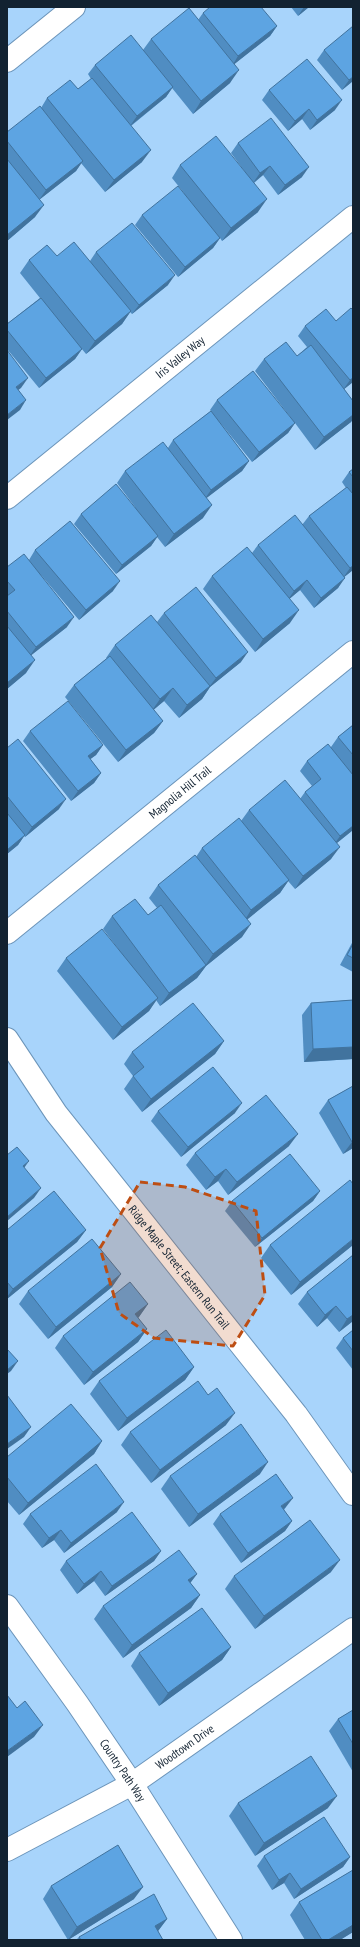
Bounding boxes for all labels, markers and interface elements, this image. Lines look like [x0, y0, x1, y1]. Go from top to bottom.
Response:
street label: Iris Valley Way [152, 332, 208, 381]
street label: Magnolia Hill Trail [146, 762, 214, 822]
street label: Ridge Maple Street; Eastern Run Trail [125, 1202, 233, 1332]
street label: Woodtown Drive [152, 1721, 217, 1772]
street label: Country Path Way [97, 1736, 149, 1805]

